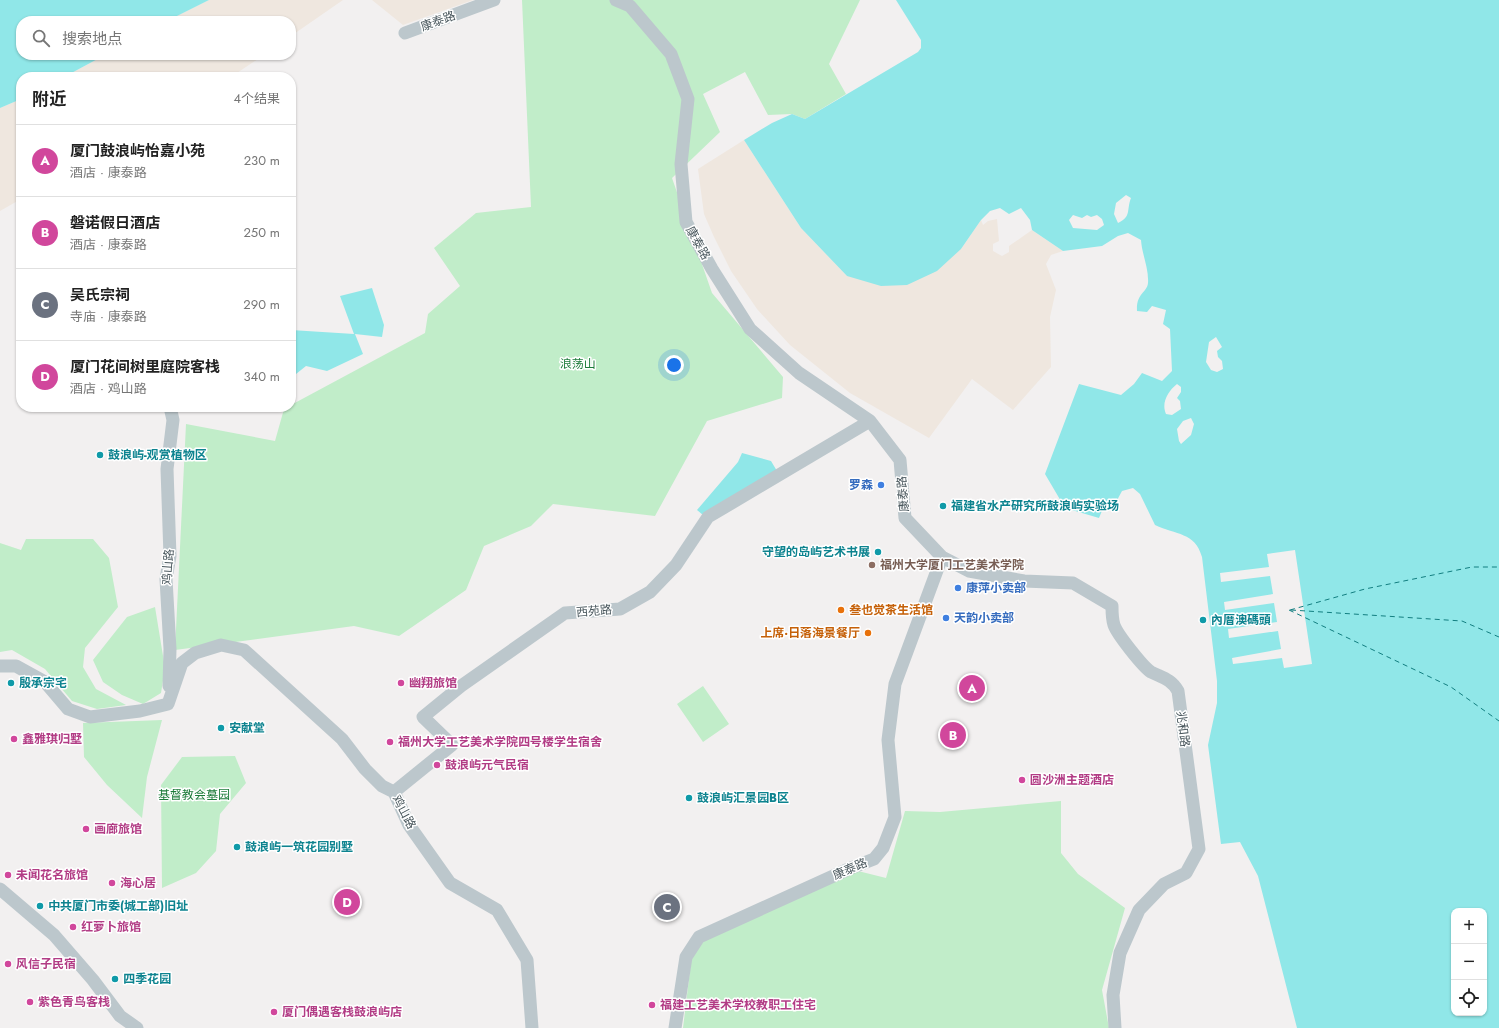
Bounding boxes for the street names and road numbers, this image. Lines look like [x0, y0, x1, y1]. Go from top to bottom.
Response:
street label: 康泰路 [418, 6, 458, 36]
street label: 康泰路 [681, 223, 715, 263]
street label: 康泰路 [892, 475, 914, 513]
street label: 鸡山路 [158, 548, 178, 586]
street label: 西苑路 [575, 600, 613, 622]
street label: 兆和路 [1172, 710, 1194, 748]
street label: 鸡山路 [388, 792, 420, 832]
street label: 康泰路 [830, 854, 870, 884]

